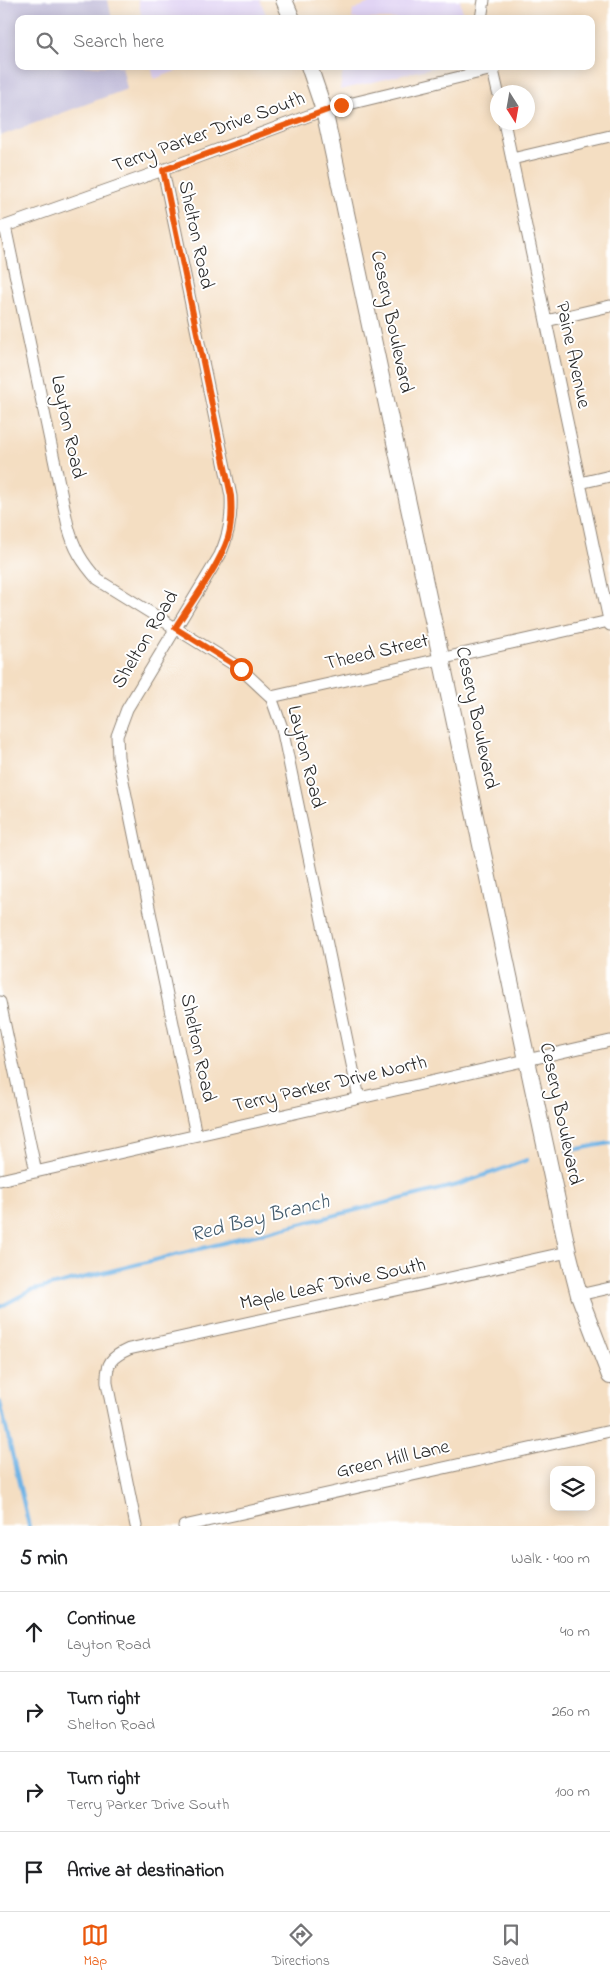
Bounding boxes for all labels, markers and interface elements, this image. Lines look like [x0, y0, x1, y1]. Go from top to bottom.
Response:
search box [15, 15, 595, 70]
icon: search [33, 29, 61, 57]
text: Search here [73, 29, 164, 56]
street label: Terry Parker Drive South [109, 85, 309, 181]
north arrow [490, 85, 535, 130]
route end [330, 94, 353, 117]
street label: Shelton Road [169, 178, 221, 292]
street label: Cesery Boulevard [362, 248, 420, 396]
street label: Paine Avenue [547, 299, 597, 411]
street label: Layton Road [42, 373, 92, 481]
street label: Shelton Road [105, 585, 187, 695]
street label: Theed Street [322, 627, 432, 679]
street label: Cesery Boulevard [447, 644, 505, 792]
route start [230, 658, 253, 681]
street label: Layton Road [278, 703, 332, 811]
street label: Shelton Road [171, 991, 223, 1105]
street label: Cesery Boulevard [531, 1040, 589, 1188]
street label: Terry Parker Drive North [230, 1049, 430, 1121]
water label: Red Bay Branch [187, 1187, 334, 1251]
street label: Maple Leaf Drive South [237, 1251, 429, 1319]
street label: Green Hill Lane [333, 1433, 453, 1487]
map controls [550, 1466, 595, 1511]
button: layers [550, 1466, 595, 1511]
text: 5 min [20, 1544, 68, 1574]
text: Walk · 400 m [511, 1547, 590, 1571]
text: Continue [67, 1606, 135, 1633]
icon: ahead [20, 1618, 48, 1646]
text: 40 m [560, 1620, 590, 1644]
text: Layton Road [67, 1633, 151, 1657]
text: Turn right [67, 1686, 140, 1713]
icon: right [20, 1698, 48, 1726]
text: 260 m [552, 1700, 590, 1724]
text: Shelton Road [67, 1713, 155, 1737]
text: Turn right [67, 1766, 140, 1793]
icon: right [20, 1778, 48, 1806]
text: 100 m [555, 1780, 590, 1804]
text: Terry Parker Drive South [67, 1793, 229, 1817]
icon: arrive [20, 1858, 48, 1886]
text: Arrive at destination [67, 1858, 224, 1885]
tab: Map [81, 1921, 109, 1972]
tab: Directions [272, 1921, 330, 1972]
tab: Saved [492, 1921, 529, 1972]

